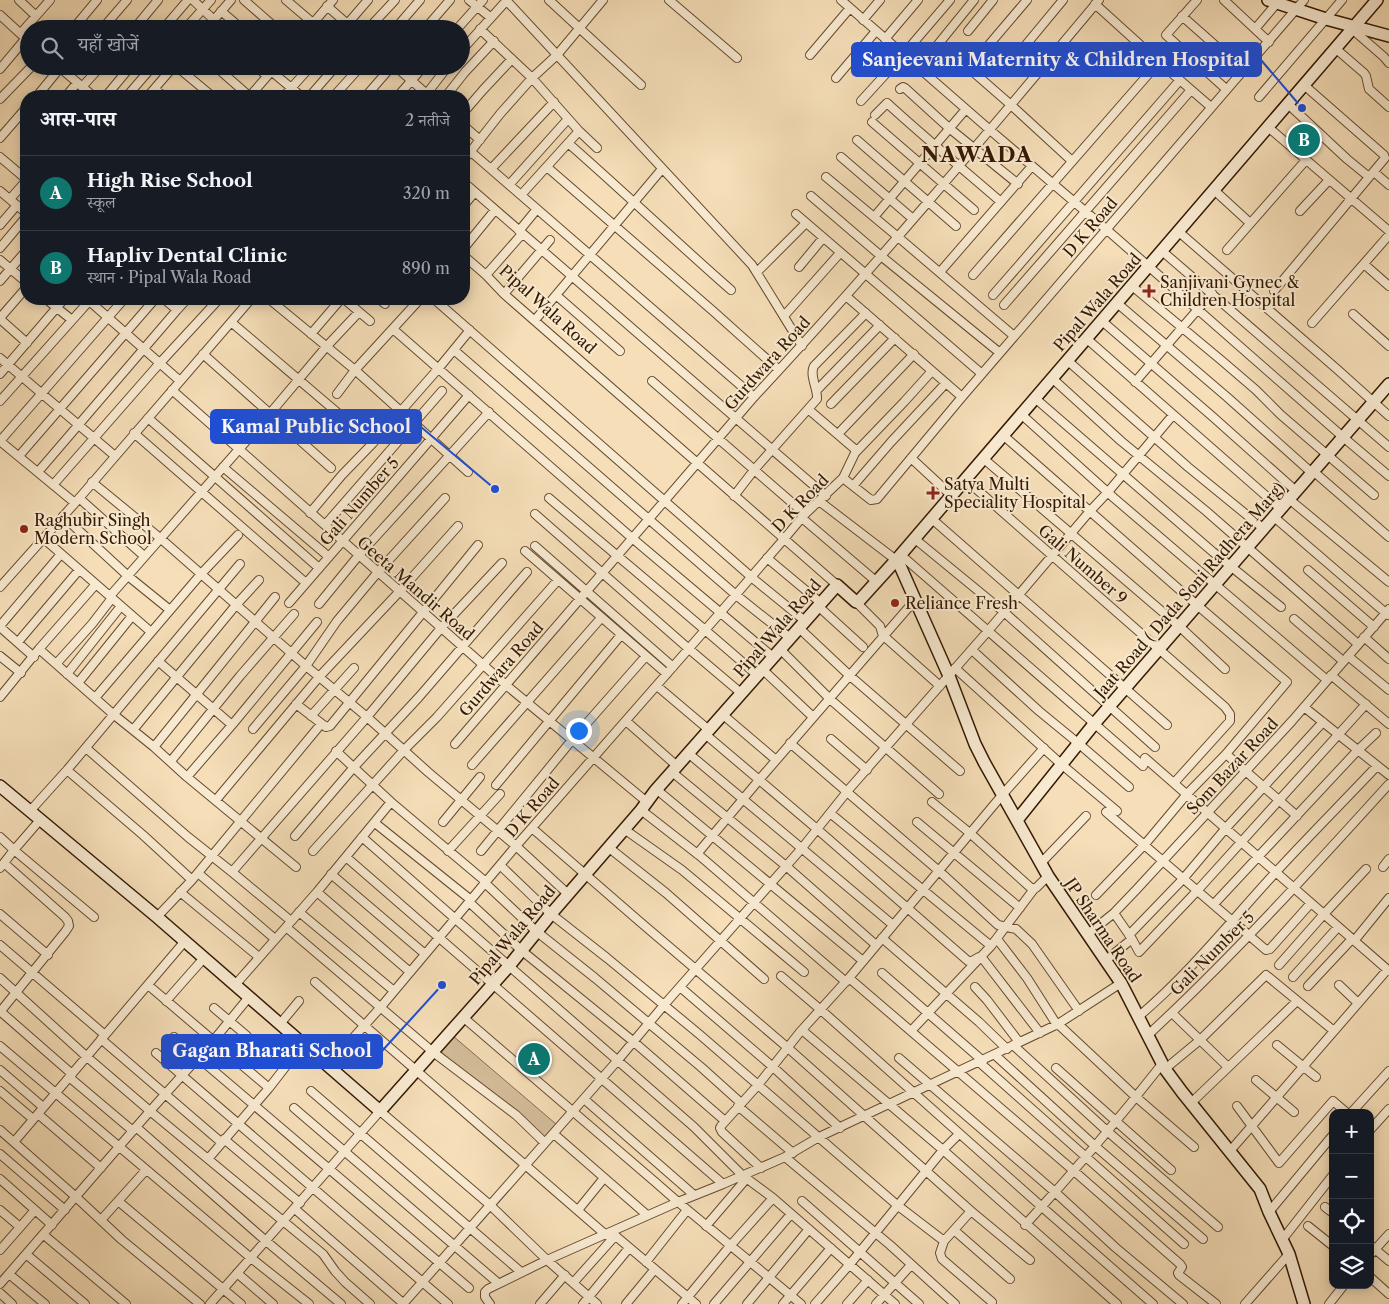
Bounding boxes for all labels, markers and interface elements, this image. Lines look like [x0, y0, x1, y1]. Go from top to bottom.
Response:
search box [20, 20, 470, 75]
text: यहाँ खोजें [78, 33, 139, 56]
icon: search [38, 34, 66, 62]
callout: Sanjeevani Maternity & Children Hospital [852, 43, 1261, 76]
text: Sanjeevani Maternity & Children Hospital [862, 49, 1250, 71]
text: आस-पास [40, 106, 116, 131]
text: 2 नतीजे [405, 110, 450, 130]
pin: B [1288, 121, 1320, 159]
district label: NAWADA [921, 142, 1033, 167]
text: High Rise School [87, 169, 253, 192]
text: A [50, 183, 62, 203]
text: 320 m [403, 183, 450, 203]
text: स्कूल [87, 192, 116, 212]
street label: D K Road [1058, 193, 1122, 261]
text: Hapliv Dental Clinic [87, 244, 287, 267]
street label: Pipal Wala Road [1049, 249, 1145, 355]
text: B [50, 258, 62, 278]
text: 890 m [402, 258, 450, 278]
street label: Pipal Wala Road [495, 260, 601, 358]
text: स्थान · Pipal Wala Road [87, 267, 251, 287]
place label: Sanjivani Gynec & Children Hospital [1160, 272, 1299, 310]
marker: Sanjivani Gynec & Children Hospital [1142, 284, 1156, 298]
street label: Gurdwara Road [720, 312, 814, 414]
callout: Kamal Public School [211, 410, 421, 443]
text: Kamal Public School [221, 416, 411, 438]
street label: Gali Number 5 [315, 453, 403, 549]
street label: D K Road [767, 470, 833, 536]
place label: Satya Multi Speciality Hospital [944, 474, 1086, 512]
street label: Jaat Road ( Dada Soni Radhera Marg) [1088, 478, 1288, 704]
marker: Satya Multi Speciality Hospital [926, 486, 940, 500]
place label: Raghubir Singh Modern School [34, 510, 152, 548]
street label: Gali Number 9 [1034, 520, 1132, 608]
marker: Raghubir Singh Modern School [18, 523, 30, 535]
street label: Geeta Mandir Road [353, 532, 479, 644]
street label: Pipal Wala Road [729, 575, 825, 681]
place label: Reliance Fresh [905, 593, 1018, 613]
marker: Reliance Fresh [889, 597, 901, 609]
street label: Gurdwara Road [454, 617, 548, 720]
street label: Som Bazar Road [1182, 713, 1282, 819]
your location [566, 718, 592, 744]
street label: D K Road [500, 773, 564, 841]
street label: JP Sharma Road [1059, 871, 1146, 986]
street label: Pipal Wala Road [465, 881, 560, 989]
street label: Gali Number 5 [1166, 907, 1258, 999]
callout: Gagan Bharati School [162, 1035, 382, 1068]
text: Gagan Bharati School [172, 1040, 372, 1062]
pin: A [518, 1040, 550, 1078]
map controls [1329, 1109, 1374, 1289]
button: + [1329, 1109, 1374, 1154]
button: − [1329, 1154, 1374, 1199]
button: locate [1329, 1199, 1374, 1244]
button: layers [1329, 1244, 1374, 1289]

